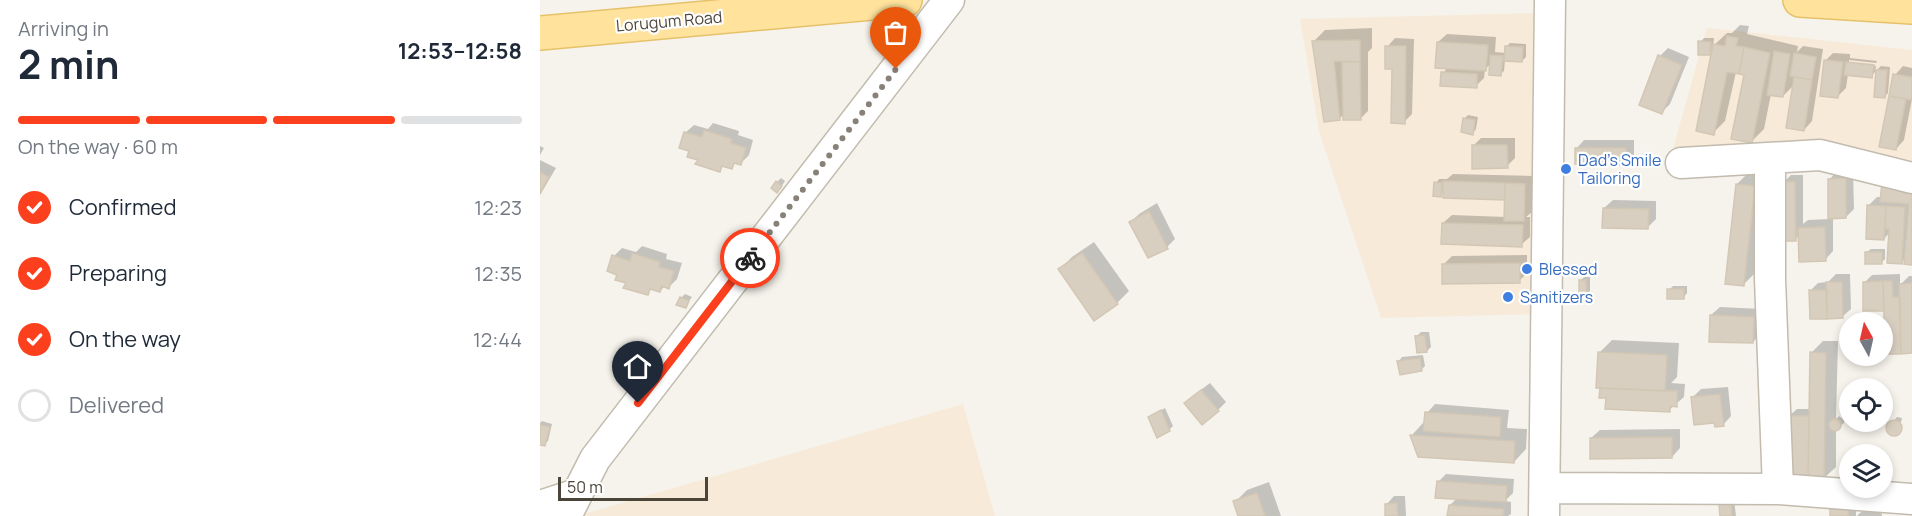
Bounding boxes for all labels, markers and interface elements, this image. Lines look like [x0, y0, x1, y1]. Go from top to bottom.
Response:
street label: Lorugum Road [615, 5, 723, 37]
pin [870, 7, 921, 69]
text: Arriving in [18, 15, 109, 42]
icon: bag [879, 16, 912, 49]
text: 12:53–12:58 [398, 36, 522, 66]
text: 2 min [18, 37, 119, 91]
text: On the way · 60 m [18, 133, 178, 160]
place label: Dad's Smile Tailoring [1578, 149, 1661, 189]
marker: Dad's Smile Tailoring [1559, 162, 1573, 176]
icon: check [18, 191, 51, 224]
text: Confirmed [69, 192, 177, 222]
text: 12:23 [474, 194, 522, 221]
courier [720, 228, 780, 288]
icon: bike [734, 242, 767, 275]
icon: check [18, 257, 51, 290]
text: Preparing [69, 258, 167, 288]
place label: Blessed [1539, 258, 1598, 280]
text: 12:35 [474, 260, 522, 287]
marker: Blessed [1520, 262, 1534, 276]
place label: Sanitizers [1520, 286, 1593, 308]
marker: Sanitizers [1501, 290, 1515, 304]
north arrow [1839, 312, 1893, 366]
map controls [1839, 312, 1893, 498]
icon: check [18, 323, 51, 356]
text: On the way [69, 324, 181, 354]
text: 12:44 [473, 326, 522, 353]
pin [612, 341, 663, 403]
icon: home [621, 350, 654, 383]
button: locate [1839, 378, 1893, 432]
text: Delivered [69, 390, 164, 420]
button: layers [1839, 444, 1893, 498]
scale bar [558, 474, 708, 502]
text: 50 m [567, 476, 603, 498]

